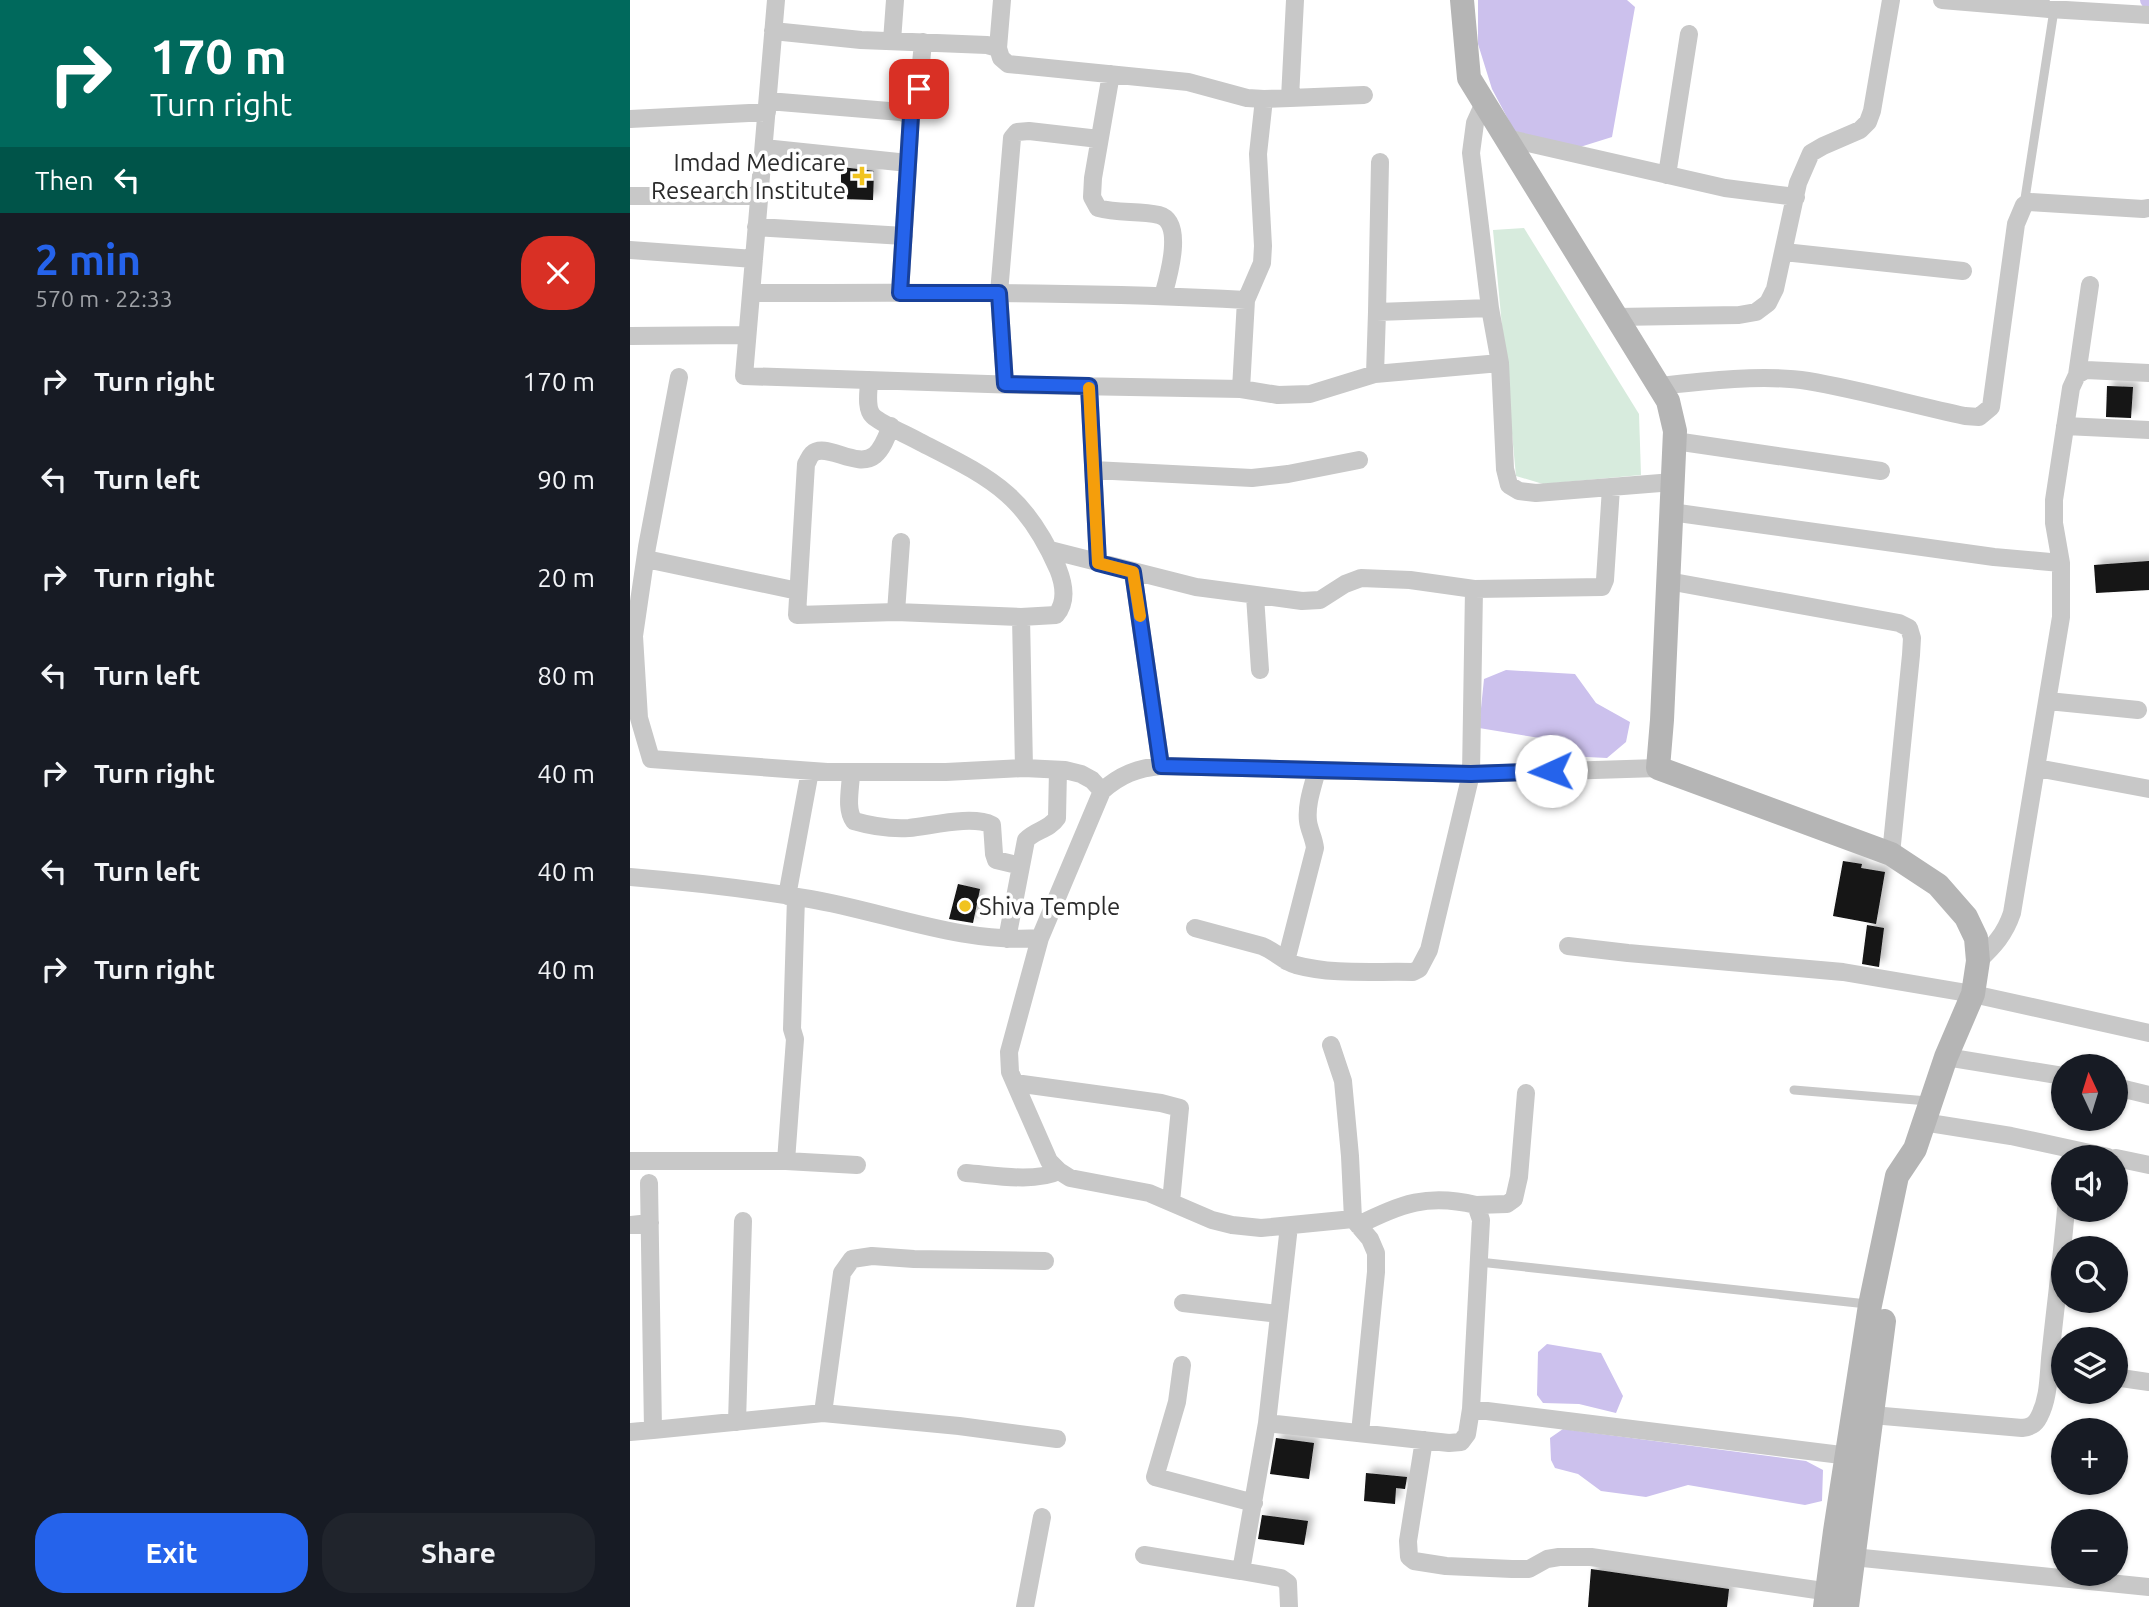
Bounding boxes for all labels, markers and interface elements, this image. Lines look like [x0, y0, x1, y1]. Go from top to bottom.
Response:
icon: right [35, 28, 126, 119]
text: 170 m [150, 28, 287, 83]
pin [889, 59, 949, 119]
icon: arrive [900, 70, 938, 108]
text: Turn right [150, 86, 292, 122]
place label: Imdad Medicare Research Institute [651, 149, 846, 204]
icon: left [108, 161, 146, 199]
text: Then [35, 166, 94, 195]
marker: Imdad Medicare Research Institute [852, 166, 872, 186]
text: 2 min [35, 236, 141, 283]
button: close [521, 236, 595, 310]
text: 570 m · 22:33 [35, 286, 173, 311]
icon: right [35, 362, 73, 400]
text: Turn right [94, 367, 215, 396]
text: 170 m [523, 367, 595, 396]
icon: left [35, 460, 73, 498]
text: Turn left [94, 465, 200, 494]
text: 90 m [537, 465, 595, 494]
icon: right [35, 558, 73, 596]
text: Turn right [94, 563, 215, 592]
text: 20 m [537, 563, 595, 592]
icon: left [35, 656, 73, 694]
text: Turn left [94, 661, 200, 690]
text: 80 m [537, 661, 595, 690]
position arrow [1514, 734, 1588, 808]
icon: right [35, 754, 73, 792]
text: Turn right [94, 759, 215, 788]
text: 40 m [537, 759, 595, 788]
icon: left [35, 852, 73, 890]
text: Turn left [94, 857, 200, 886]
text: 40 m [537, 857, 595, 886]
place label: Shiva Temple [979, 893, 1120, 920]
marker: Shiva Temple [957, 898, 973, 914]
icon: right [35, 950, 73, 988]
text: Turn right [94, 955, 215, 984]
text: 40 m [537, 955, 595, 984]
north arrow [2051, 1054, 2128, 1130]
map controls [2051, 1054, 2128, 1586]
button: sound [2051, 1145, 2128, 1222]
button: search [2051, 1236, 2128, 1313]
button: layers [2051, 1327, 2128, 1404]
button: + [2051, 1418, 2128, 1495]
button: − [2051, 1509, 2128, 1586]
button: Exit [35, 1513, 308, 1593]
button: Share [322, 1513, 595, 1593]

